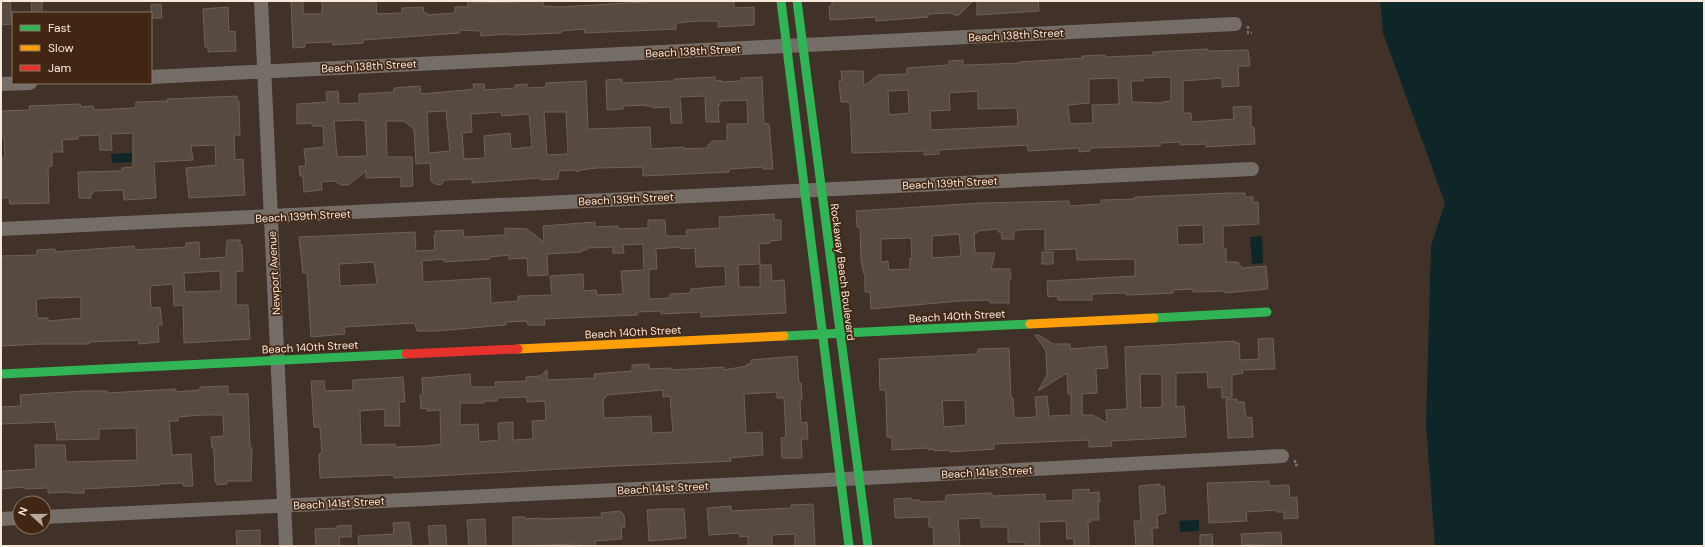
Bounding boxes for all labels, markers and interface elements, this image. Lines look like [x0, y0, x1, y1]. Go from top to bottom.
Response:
legend [12, 12, 152, 84]
text: Fast [48, 20, 71, 36]
street label: Beach 138th Street [968, 26, 1064, 44]
text: Slow [48, 40, 74, 56]
street label: Beach 138th Street [645, 42, 741, 60]
street label: Beach 138th Street [321, 57, 417, 75]
text: Jam [48, 60, 71, 76]
street label: Beach 139th Street [902, 174, 998, 192]
street label: Beach 139th Street [578, 190, 674, 208]
street label: Rockaway Beach Boulevard [828, 203, 858, 341]
street label: Beach 139th Street [255, 207, 351, 225]
street label: Newport Avenue [265, 231, 283, 315]
street label: Beach 140th Street [908, 306, 1006, 326]
street label: Beach 140th Street [584, 322, 682, 342]
street label: Beach 140th Street [261, 337, 359, 357]
street label: Beach 141st Street [941, 463, 1033, 481]
street label: Beach 141st Street [617, 479, 709, 497]
street label: Beach 141st Street [293, 494, 385, 512]
north arrow [12, 495, 52, 535]
text: N [15, 505, 31, 518]

